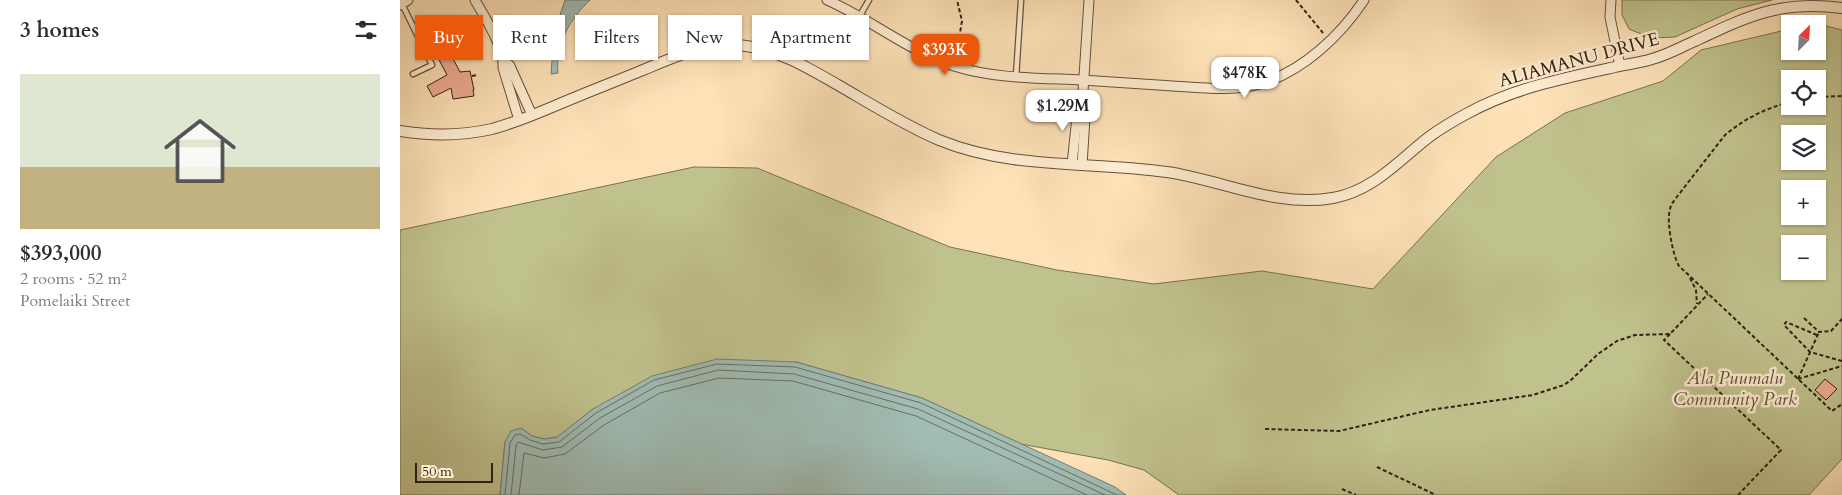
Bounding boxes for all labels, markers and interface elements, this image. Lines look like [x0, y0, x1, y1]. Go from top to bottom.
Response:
chip: Buy [415, 15, 483, 60]
chip: Rent [493, 15, 565, 60]
chip: Filters [575, 15, 658, 60]
chip: New [668, 15, 742, 60]
chip: Apartment [752, 15, 869, 60]
north arrow [1781, 15, 1826, 60]
map controls [1781, 15, 1826, 280]
text: 3 homes [20, 16, 99, 45]
icon: filters [352, 16, 380, 44]
street label: ALIAMANU DRIVE [1496, 27, 1662, 93]
pin: $393K [910, 34, 980, 76]
text: $393K [922, 39, 968, 61]
pin: $478K [1210, 56, 1280, 99]
text: $478K [1222, 62, 1268, 84]
button: locate [1781, 70, 1826, 115]
pin: $1.29M [1022, 90, 1104, 132]
text: $1.29M [1037, 95, 1089, 117]
icon: home [155, 106, 245, 196]
button: layers [1781, 125, 1826, 170]
button: + [1781, 180, 1826, 225]
button: − [1781, 235, 1826, 280]
text: $393,000 [20, 239, 101, 268]
text: 2 rooms · 52 m² [20, 268, 127, 290]
text: Pomelaiki Street [20, 290, 130, 312]
park label: Ala Puumalu Community Park [1673, 366, 1797, 412]
scale bar [415, 460, 492, 483]
text: 50 m [422, 462, 452, 481]

